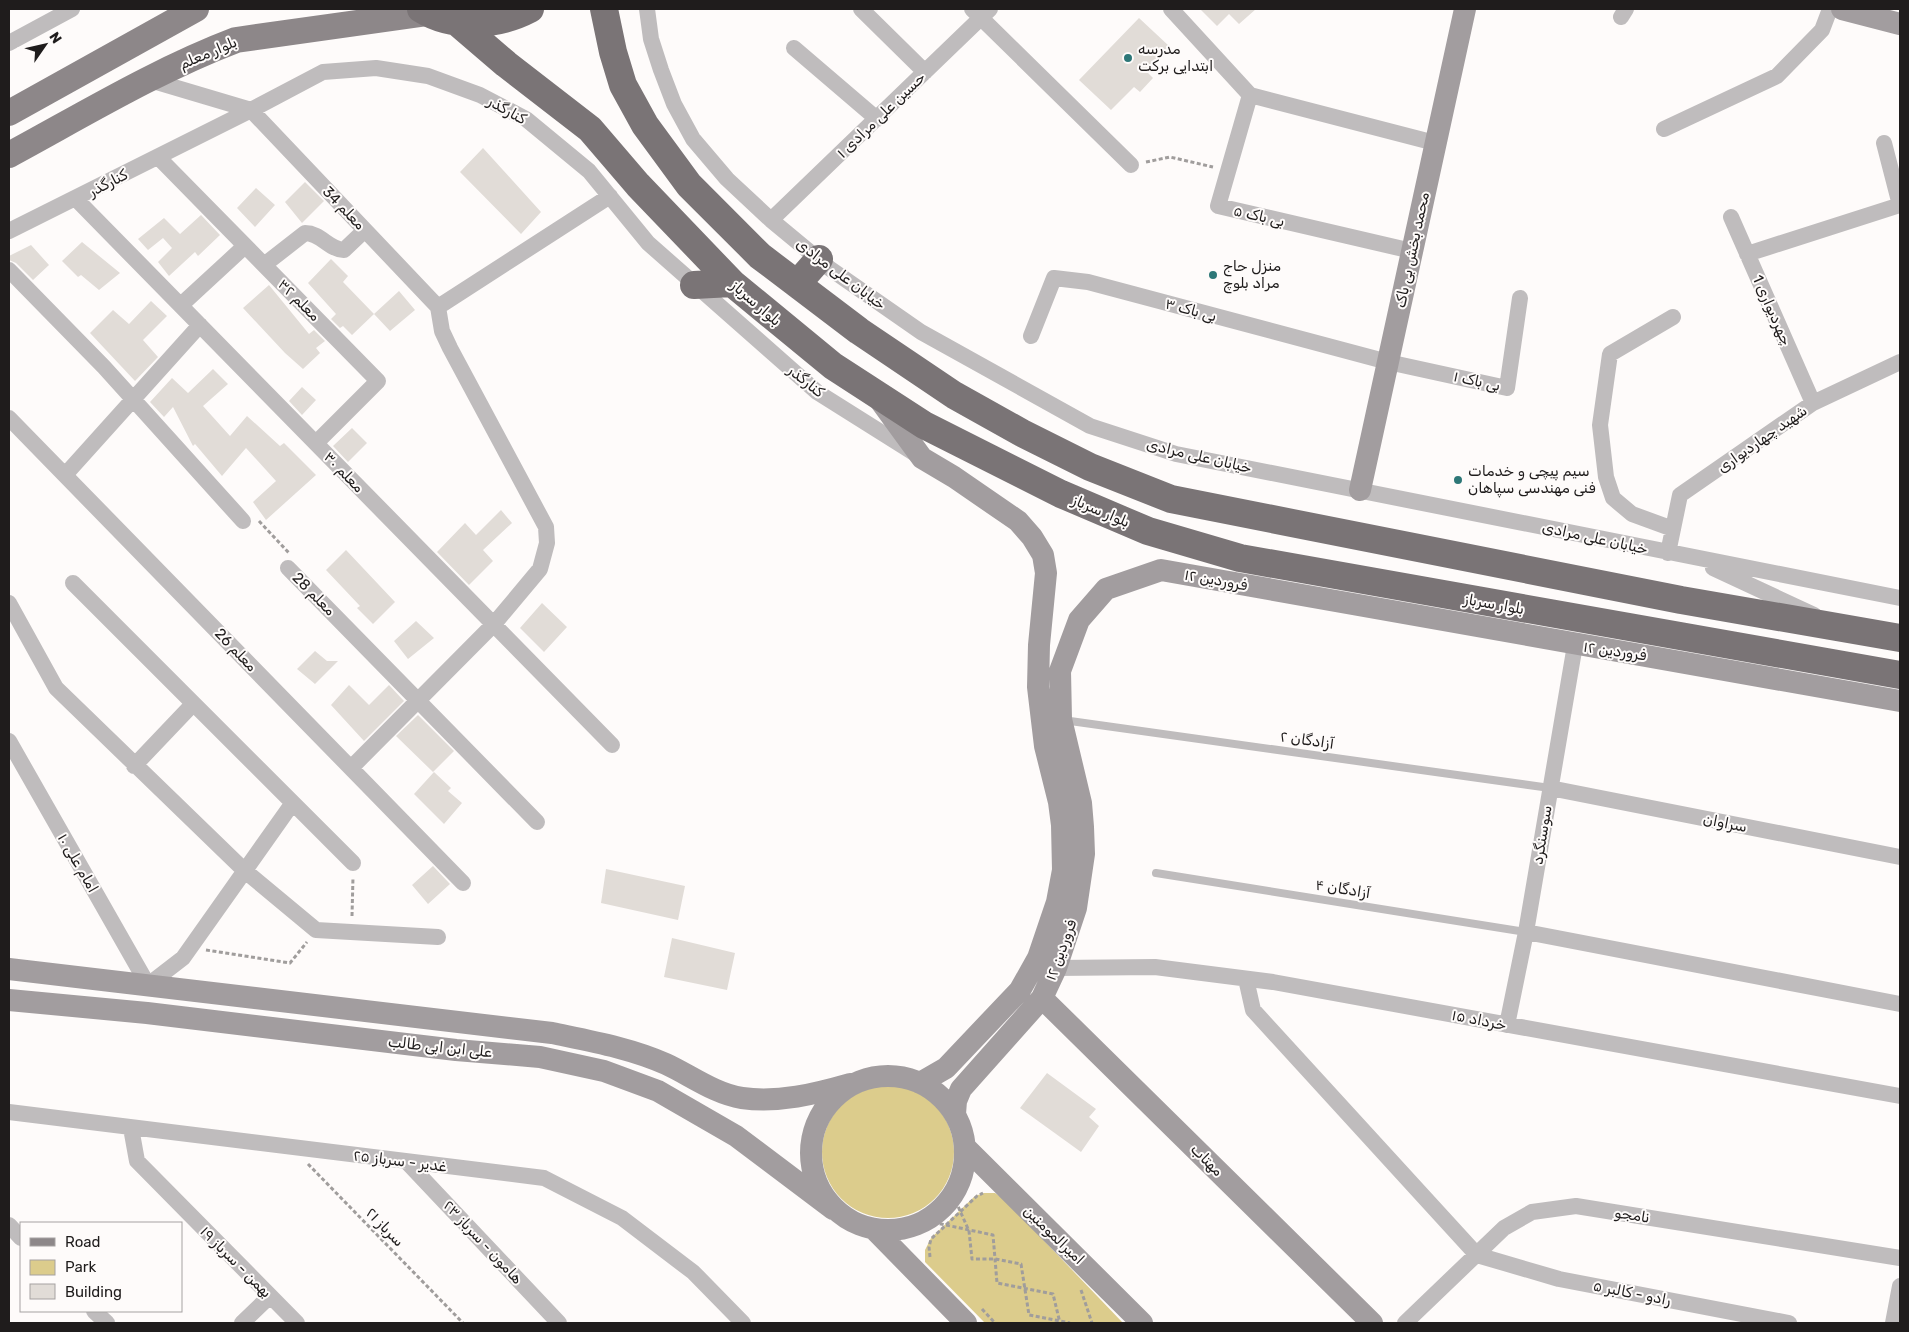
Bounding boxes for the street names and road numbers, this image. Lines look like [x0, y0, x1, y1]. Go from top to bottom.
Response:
street label: بلوار معلم [177, 33, 240, 74]
street label: حسین علی مرادی ۱ [833, 68, 929, 162]
street label: کنارگذر [484, 91, 530, 128]
street label: کنارگذر [84, 165, 131, 201]
street label: معلم 34 [318, 182, 369, 234]
street label: محمد بخش بی باک [1391, 191, 1433, 309]
street label: بی باک ۵ [1232, 201, 1286, 231]
street label: خیابان علی مرادی [793, 234, 889, 314]
street label: چهردیواری 1 [1749, 272, 1795, 348]
street label: معلم ۳۲ [273, 275, 324, 326]
street label: بلوار سرباز [726, 276, 785, 330]
street label: بی باک ۳ [1163, 295, 1219, 325]
street label: کنارگذر [783, 360, 828, 401]
street label: بی باک ۱ [1452, 367, 1502, 395]
street label: شهید چهاردیواری [1714, 401, 1810, 477]
street label: خیابان علی مرادی [1145, 435, 1253, 477]
street label: معلم ۳۰ [319, 448, 368, 497]
street label: بلوار سرباز [1069, 490, 1133, 531]
street label: خیابان علی مرادی [1540, 518, 1650, 558]
street label: ۱۲ فروردین [1183, 566, 1249, 595]
street label: معلم 28 [288, 569, 339, 620]
street label: بلوار سرباز [1461, 590, 1526, 618]
street label: معلم 26 [210, 625, 261, 676]
street label: ۱۲ فروردین [1582, 638, 1648, 665]
street label: آزادگان ۲ [1279, 727, 1336, 753]
street label: سوسنگرد [1528, 804, 1556, 866]
street label: سراوان [1701, 810, 1749, 837]
street label: امام علی ۱۰ [53, 830, 102, 896]
street label: آزادگان ۴ [1314, 876, 1372, 902]
street label: ۱۲ فروردین [1042, 917, 1081, 983]
street label: ۱۵ خرداد [1450, 1006, 1508, 1034]
street label: علی ابن ابی طالب [387, 1033, 493, 1061]
street label: مهتاب [1187, 1140, 1227, 1180]
street label: غدیر - سرباز ۲۵ [352, 1146, 448, 1176]
street label: هامون - سرباز ۲۳ [440, 1196, 526, 1288]
street label: امیرالمومنین [1020, 1202, 1088, 1268]
street label: نامجو [1613, 1203, 1651, 1227]
street label: سرباز ۲۱ [362, 1204, 408, 1250]
street label: بهمن - سرباز ۱۹ [196, 1222, 276, 1302]
street label: رادو - کالبر ۵ [1591, 1277, 1673, 1310]

